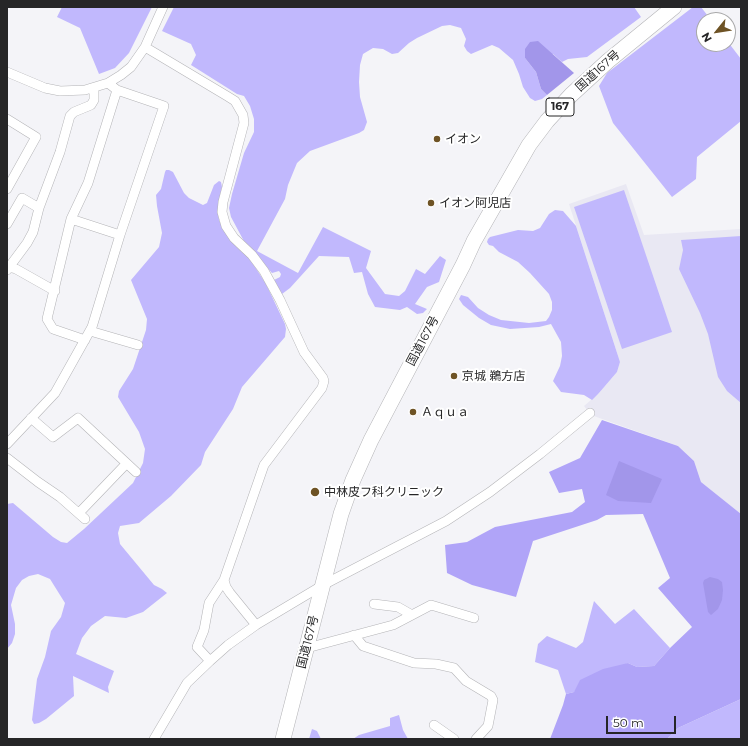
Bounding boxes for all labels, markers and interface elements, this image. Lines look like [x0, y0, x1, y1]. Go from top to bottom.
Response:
north arrow [696, 12, 736, 52]
text: N [698, 30, 715, 45]
street label: 国道167号 [573, 47, 623, 95]
road number: 167 [546, 98, 574, 116]
place label: イオン [445, 132, 481, 146]
marker: イオン [432, 134, 442, 144]
place label: イオン阿児店 [439, 196, 511, 210]
marker: イオン阿児店 [426, 198, 436, 208]
street label: 国道167号 [404, 314, 442, 368]
place label: 京城 鵜方店 [462, 369, 525, 383]
marker: 京城 鵜方店 [449, 371, 459, 381]
place label: Ａｑｕａ [421, 405, 469, 419]
marker: Ａｑｕａ [408, 407, 418, 417]
place label: 中林皮フ科クリニック [324, 485, 444, 499]
marker: 中林皮フ科クリニック [309, 486, 321, 498]
street label: 国道167号 [294, 614, 322, 670]
scale bar [608, 708, 678, 734]
text: 50 m [613, 715, 644, 730]

